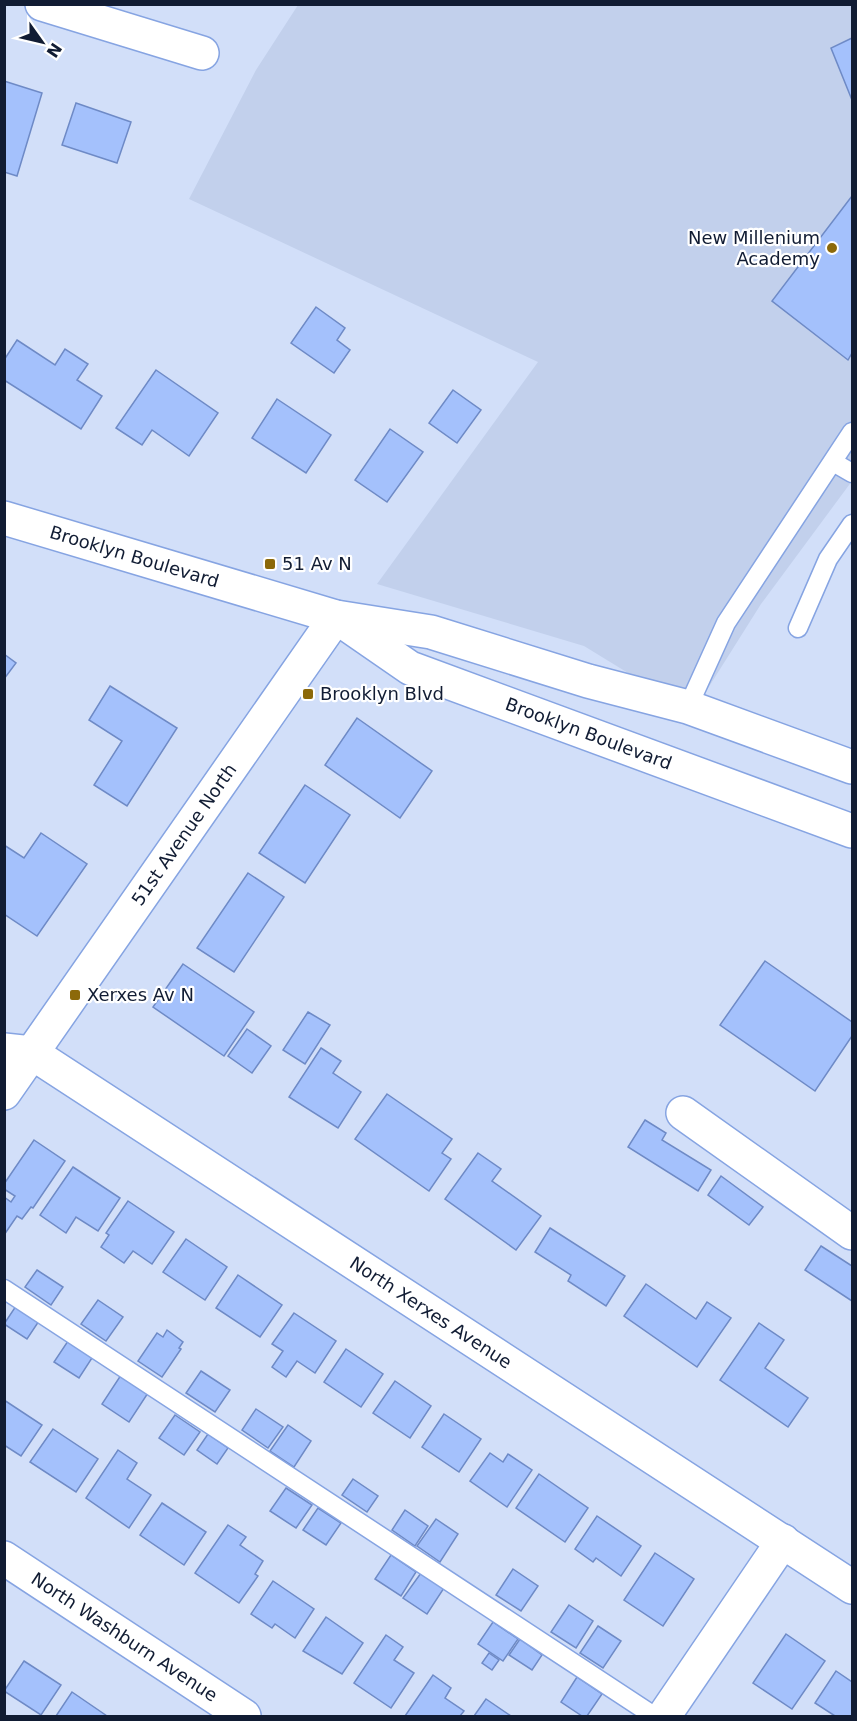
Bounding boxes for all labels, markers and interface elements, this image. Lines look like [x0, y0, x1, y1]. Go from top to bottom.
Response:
north arrow [12, 12, 72, 72]
text: N [42, 39, 66, 61]
place label: New Millenium Academy [688, 227, 820, 269]
marker: New Millenium Academy [825, 241, 839, 255]
street label: Brooklyn Boulevard [47, 521, 222, 592]
place label: 51 Av N [282, 553, 352, 574]
marker: 51 Av N [263, 557, 277, 571]
place label: Brooklyn Blvd [320, 683, 444, 704]
marker: Brooklyn Blvd [301, 687, 315, 701]
street label: Brooklyn Boulevard [503, 693, 675, 774]
street label: 51st Avenue North [127, 759, 240, 909]
place label: Xerxes Av N [87, 984, 194, 1005]
marker: Xerxes Av N [68, 988, 82, 1002]
street label: North Xerxes Avenue [346, 1252, 516, 1373]
street label: North Washburn Avenue [27, 1568, 222, 1706]

